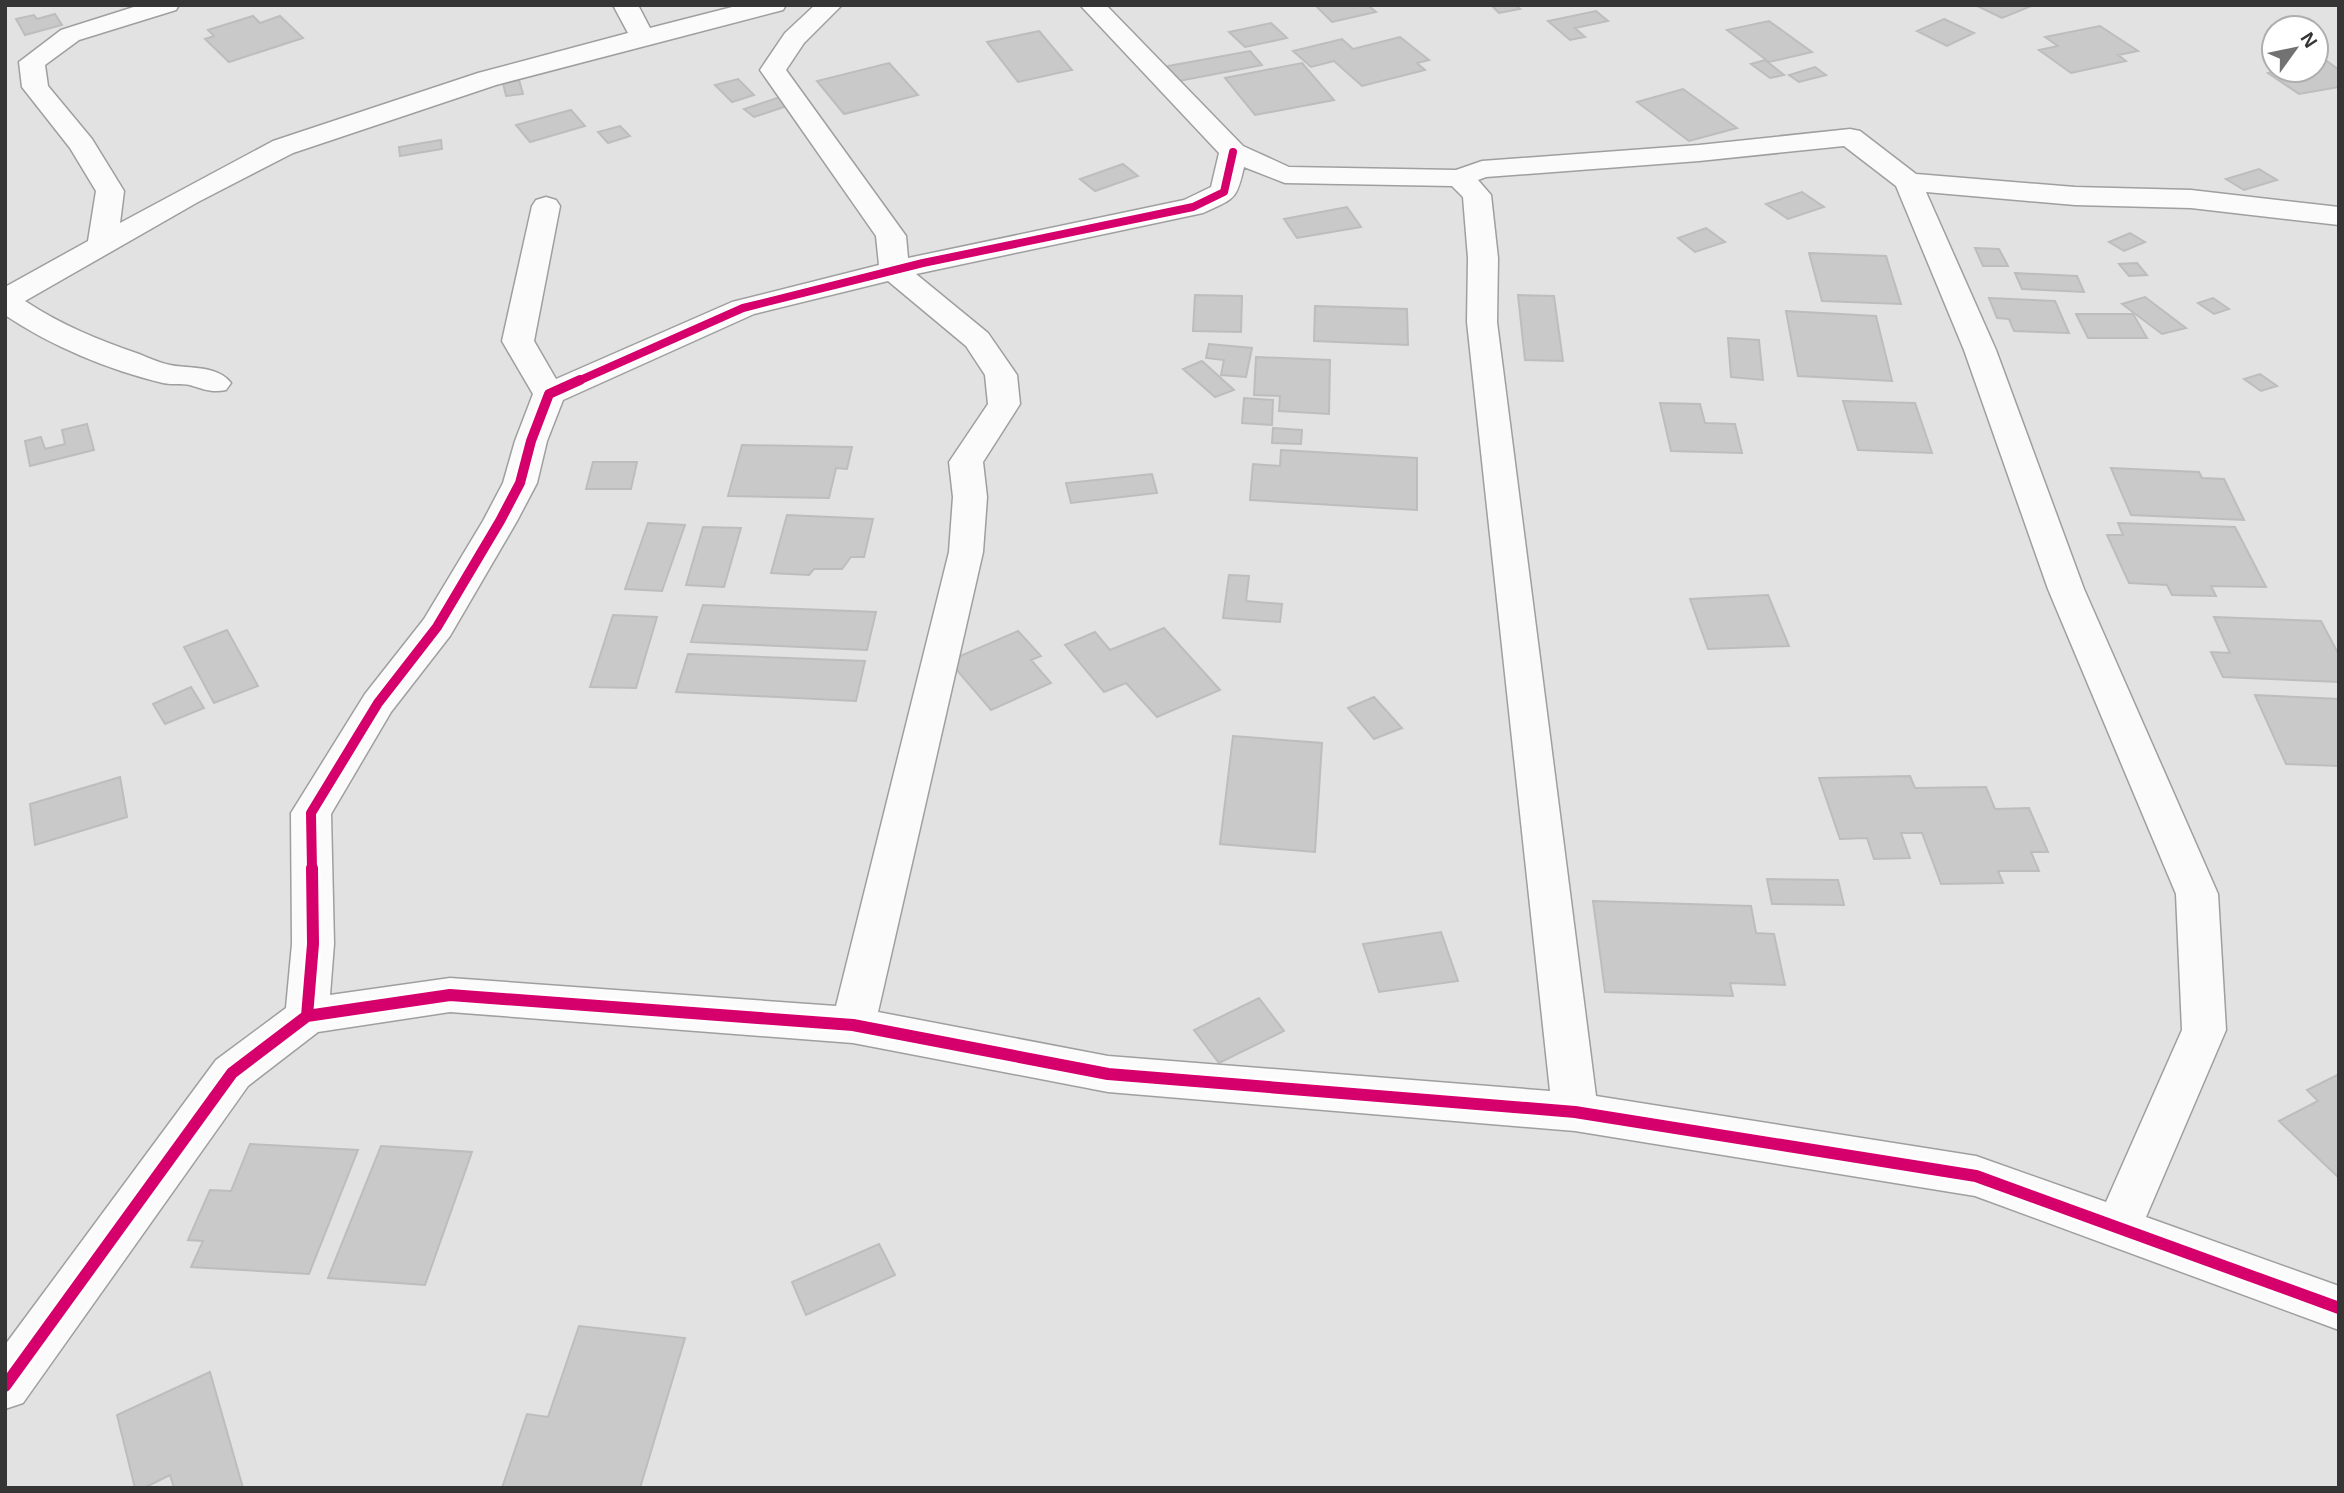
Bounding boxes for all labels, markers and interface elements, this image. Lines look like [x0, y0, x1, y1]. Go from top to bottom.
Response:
north arrow [2260, 14, 2330, 84]
text: N [2296, 29, 2321, 51]

